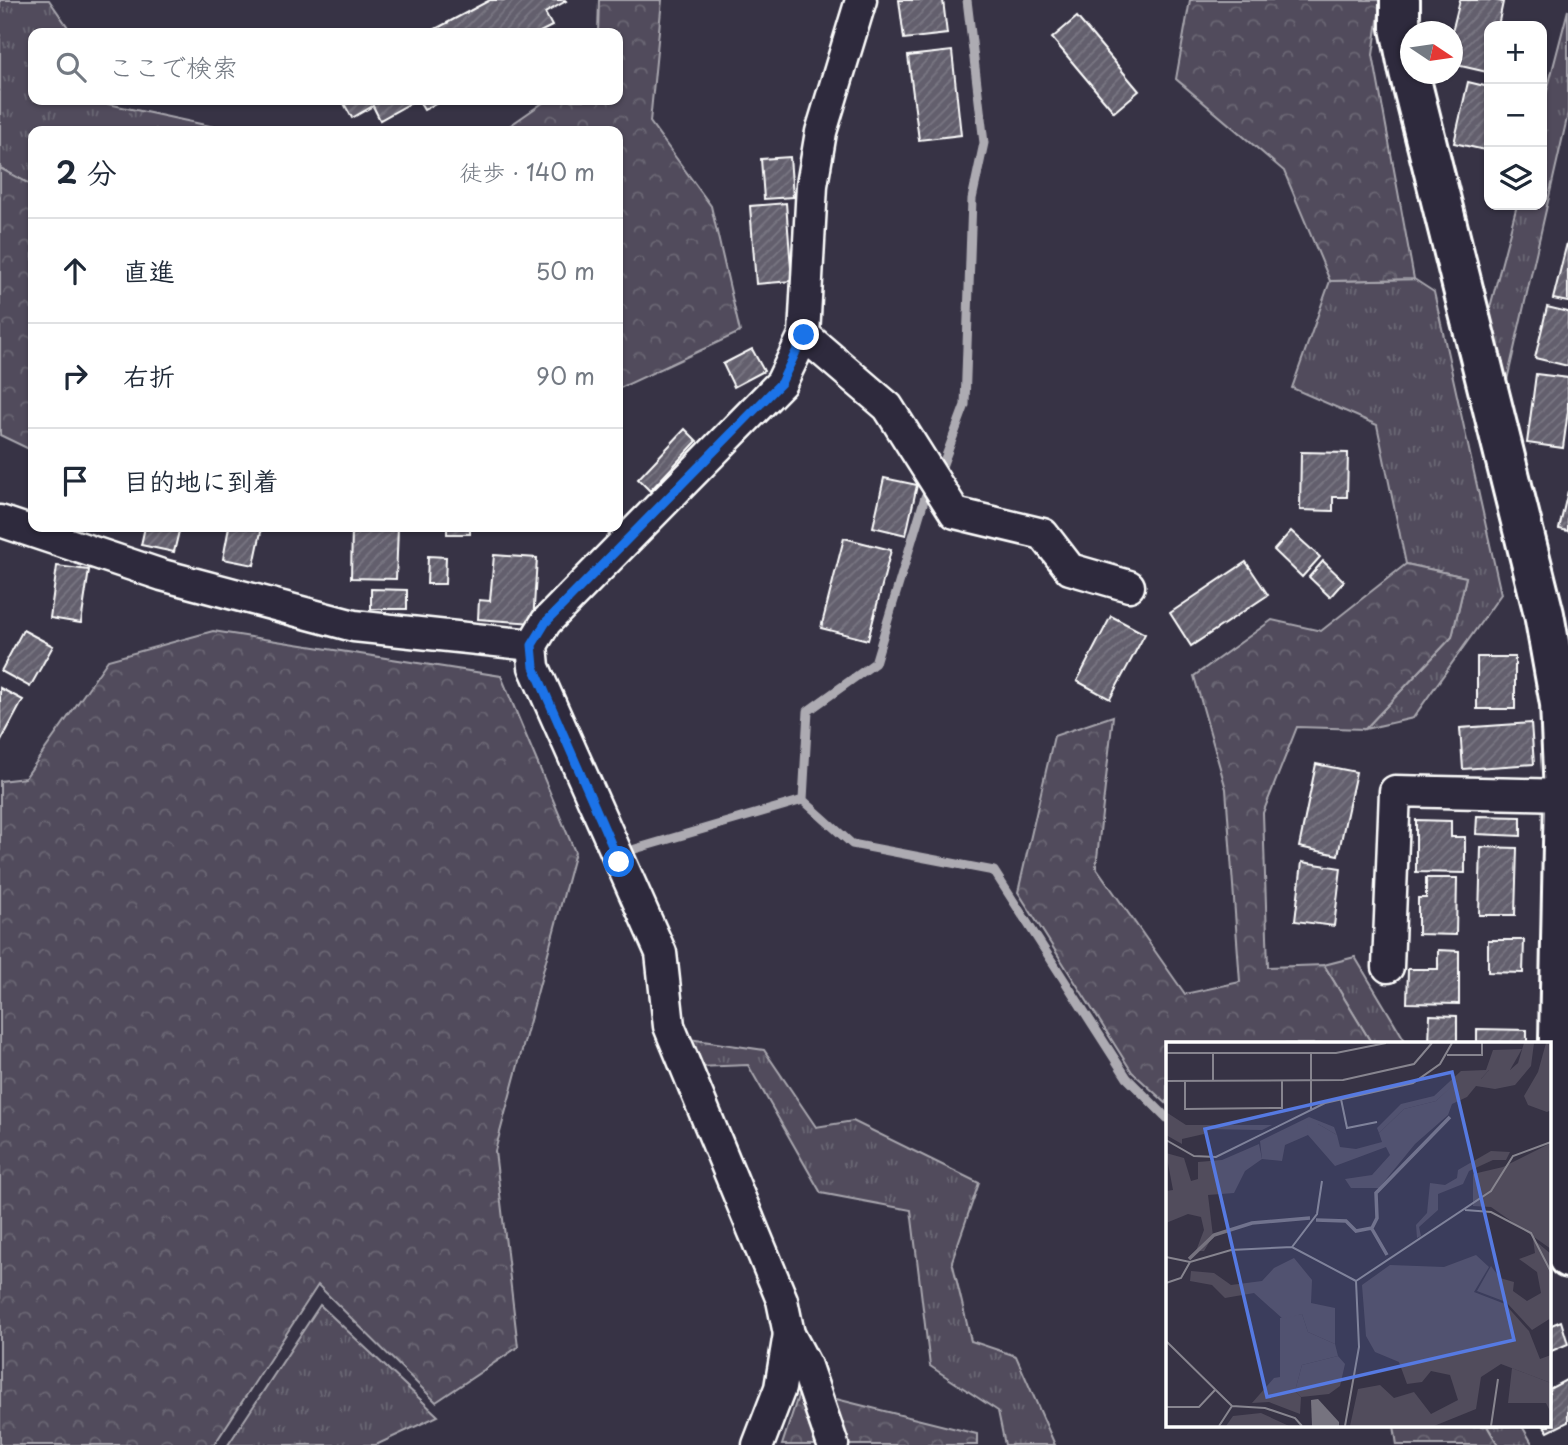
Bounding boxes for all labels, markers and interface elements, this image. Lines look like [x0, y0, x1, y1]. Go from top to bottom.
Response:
north arrow [1400, 21, 1463, 84]
map controls [1484, 21, 1547, 210]
button: + [1484, 21, 1547, 84]
search box [28, 28, 623, 105]
text: ここで検索 [108, 47, 238, 86]
icon: search [52, 48, 90, 86]
button: − [1484, 84, 1547, 147]
button: layers [1484, 147, 1547, 210]
text: 2 分 [56, 149, 117, 194]
text: 徒歩 · 140 m [459, 154, 595, 189]
text: 直進 [123, 251, 175, 290]
icon: ahead [56, 252, 94, 290]
text: 50 m [535, 253, 595, 288]
route end [788, 319, 819, 350]
text: 右折 [123, 356, 175, 395]
icon: right [56, 357, 94, 395]
text: 90 m [536, 358, 595, 393]
text: 目的地に到着 [123, 461, 279, 500]
icon: arrive [56, 462, 94, 500]
route start [603, 846, 634, 877]
inset map [1166, 1042, 1550, 1428]

